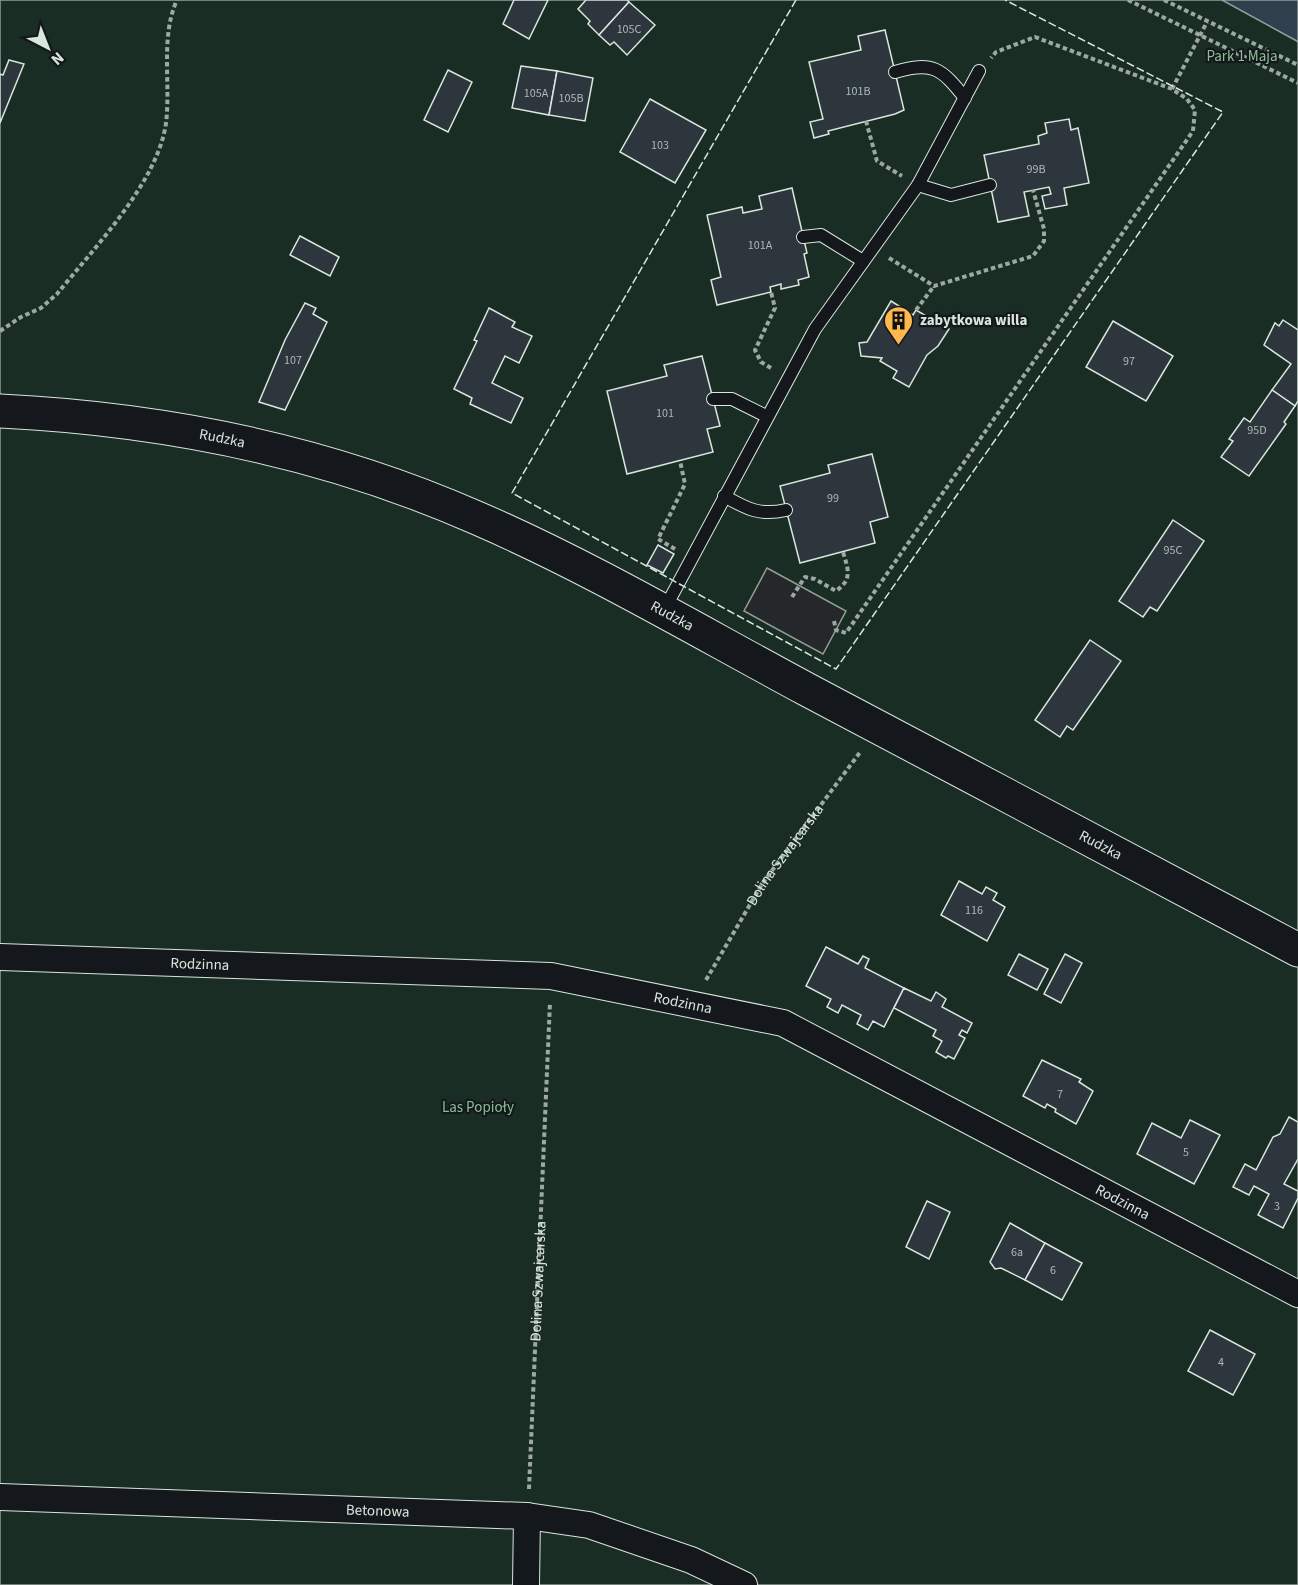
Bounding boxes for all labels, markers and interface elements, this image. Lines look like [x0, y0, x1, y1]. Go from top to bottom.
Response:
north arrow [18, 18, 78, 78]
house number: 105C [617, 21, 642, 38]
park label: Park 1 Maja [1206, 46, 1278, 67]
text: N [46, 47, 69, 70]
house number: 101B [846, 83, 870, 100]
house number: 105A [524, 85, 549, 102]
house number: 105B [559, 90, 583, 107]
house number: 103 [651, 137, 669, 154]
house number: 99B [1027, 161, 1045, 178]
house number: 101A [748, 237, 773, 254]
building icon: zabytkowa willa [883, 304, 915, 346]
place label: zabytkowa willa [920, 310, 1027, 331]
house number: 107 [284, 352, 302, 369]
house number: 97 [1123, 353, 1135, 370]
house number: 101 [656, 405, 674, 422]
house number: 95D [1247, 422, 1267, 439]
street label: Rudzka [198, 423, 247, 453]
house number: 99 [827, 490, 839, 507]
house number: 95C [1164, 542, 1183, 559]
street label: Rudzka [647, 595, 698, 636]
street label: Dolina Szwajcarska [741, 800, 828, 910]
street label: Rudzka [1075, 825, 1126, 865]
house number: 116 [965, 902, 983, 919]
street label: Rodzinna [170, 952, 230, 975]
street label: Rodzinna [652, 987, 714, 1019]
house number: 7 [1057, 1086, 1063, 1103]
park label: Las Popioły [442, 1097, 514, 1118]
house number: 5 [1183, 1144, 1189, 1161]
street label: Rodzinna [1092, 1179, 1154, 1225]
house number: 3 [1274, 1198, 1280, 1215]
street label: Dolina Szwajcarska [525, 1220, 551, 1342]
house number: 6a [1011, 1244, 1023, 1261]
house number: 6 [1050, 1262, 1056, 1279]
house number: 4 [1218, 1354, 1224, 1371]
street label: Betonowa [346, 1499, 410, 1522]

